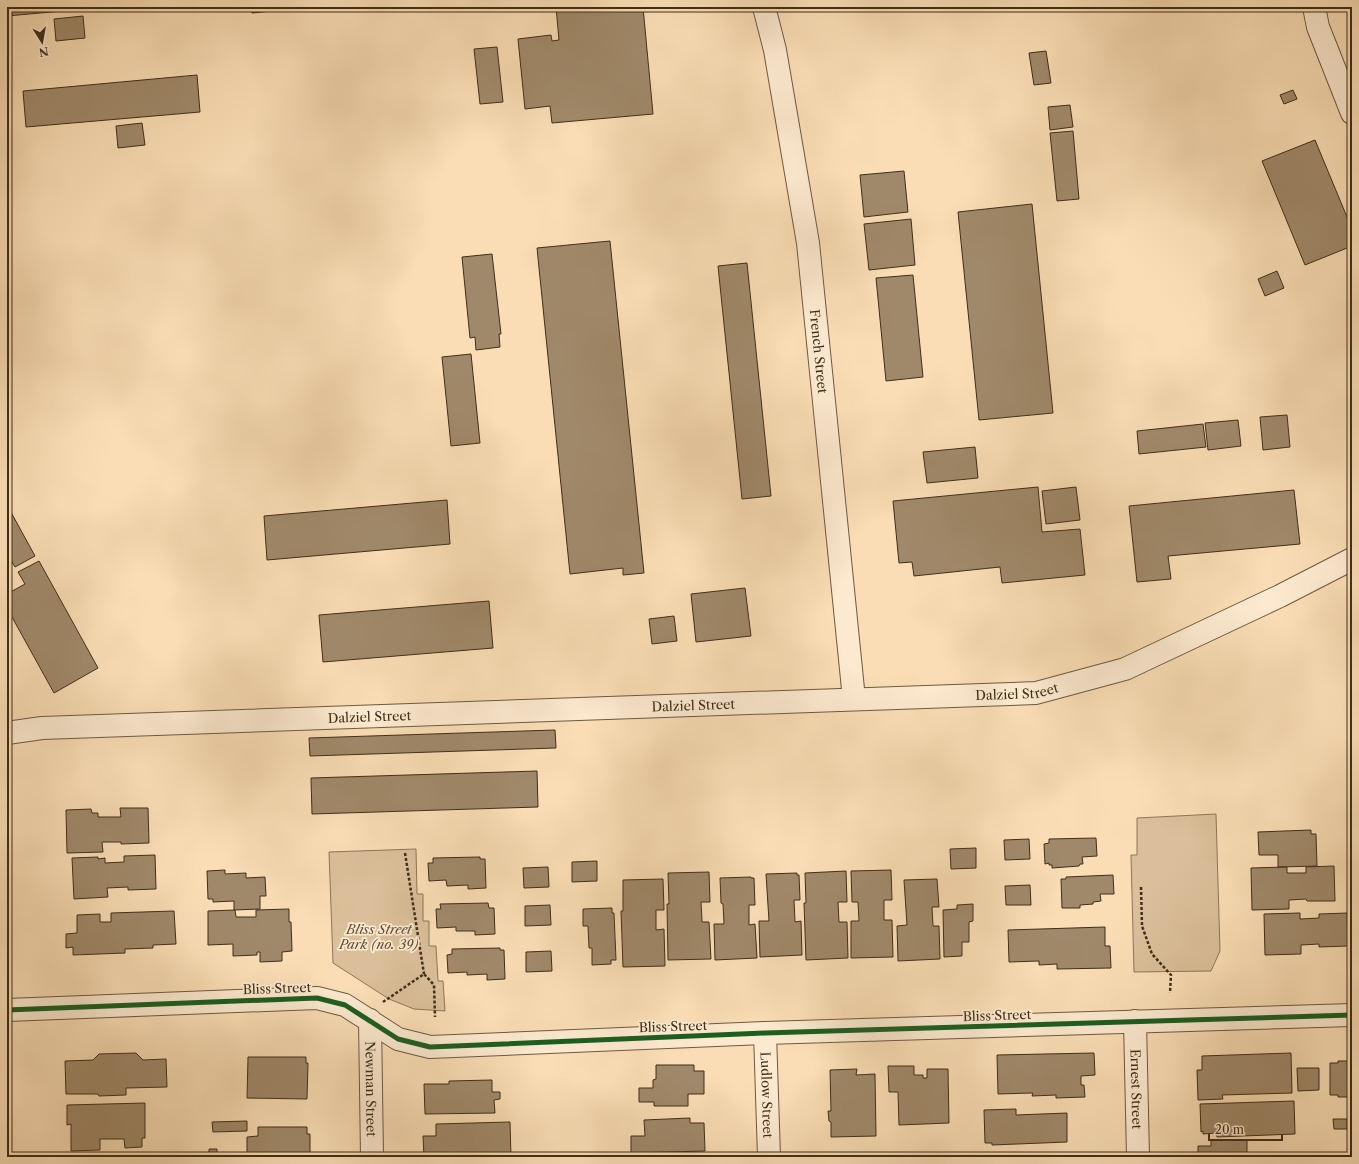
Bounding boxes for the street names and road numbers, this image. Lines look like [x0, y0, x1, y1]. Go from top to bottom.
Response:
street label: French Street [807, 308, 831, 394]
street label: Dalziel Street [975, 679, 1060, 703]
street label: Dalziel Street [651, 696, 736, 715]
street label: Dalziel Street [327, 707, 412, 726]
street label: Bliss Street [243, 979, 312, 997]
street label: Bliss Street [963, 1006, 1032, 1024]
street label: Bliss Street [639, 1017, 708, 1035]
street label: Newman Street [362, 1041, 380, 1137]
street label: Ernest Street [1128, 1049, 1145, 1130]
street label: Ludlow Street [758, 1051, 776, 1139]

